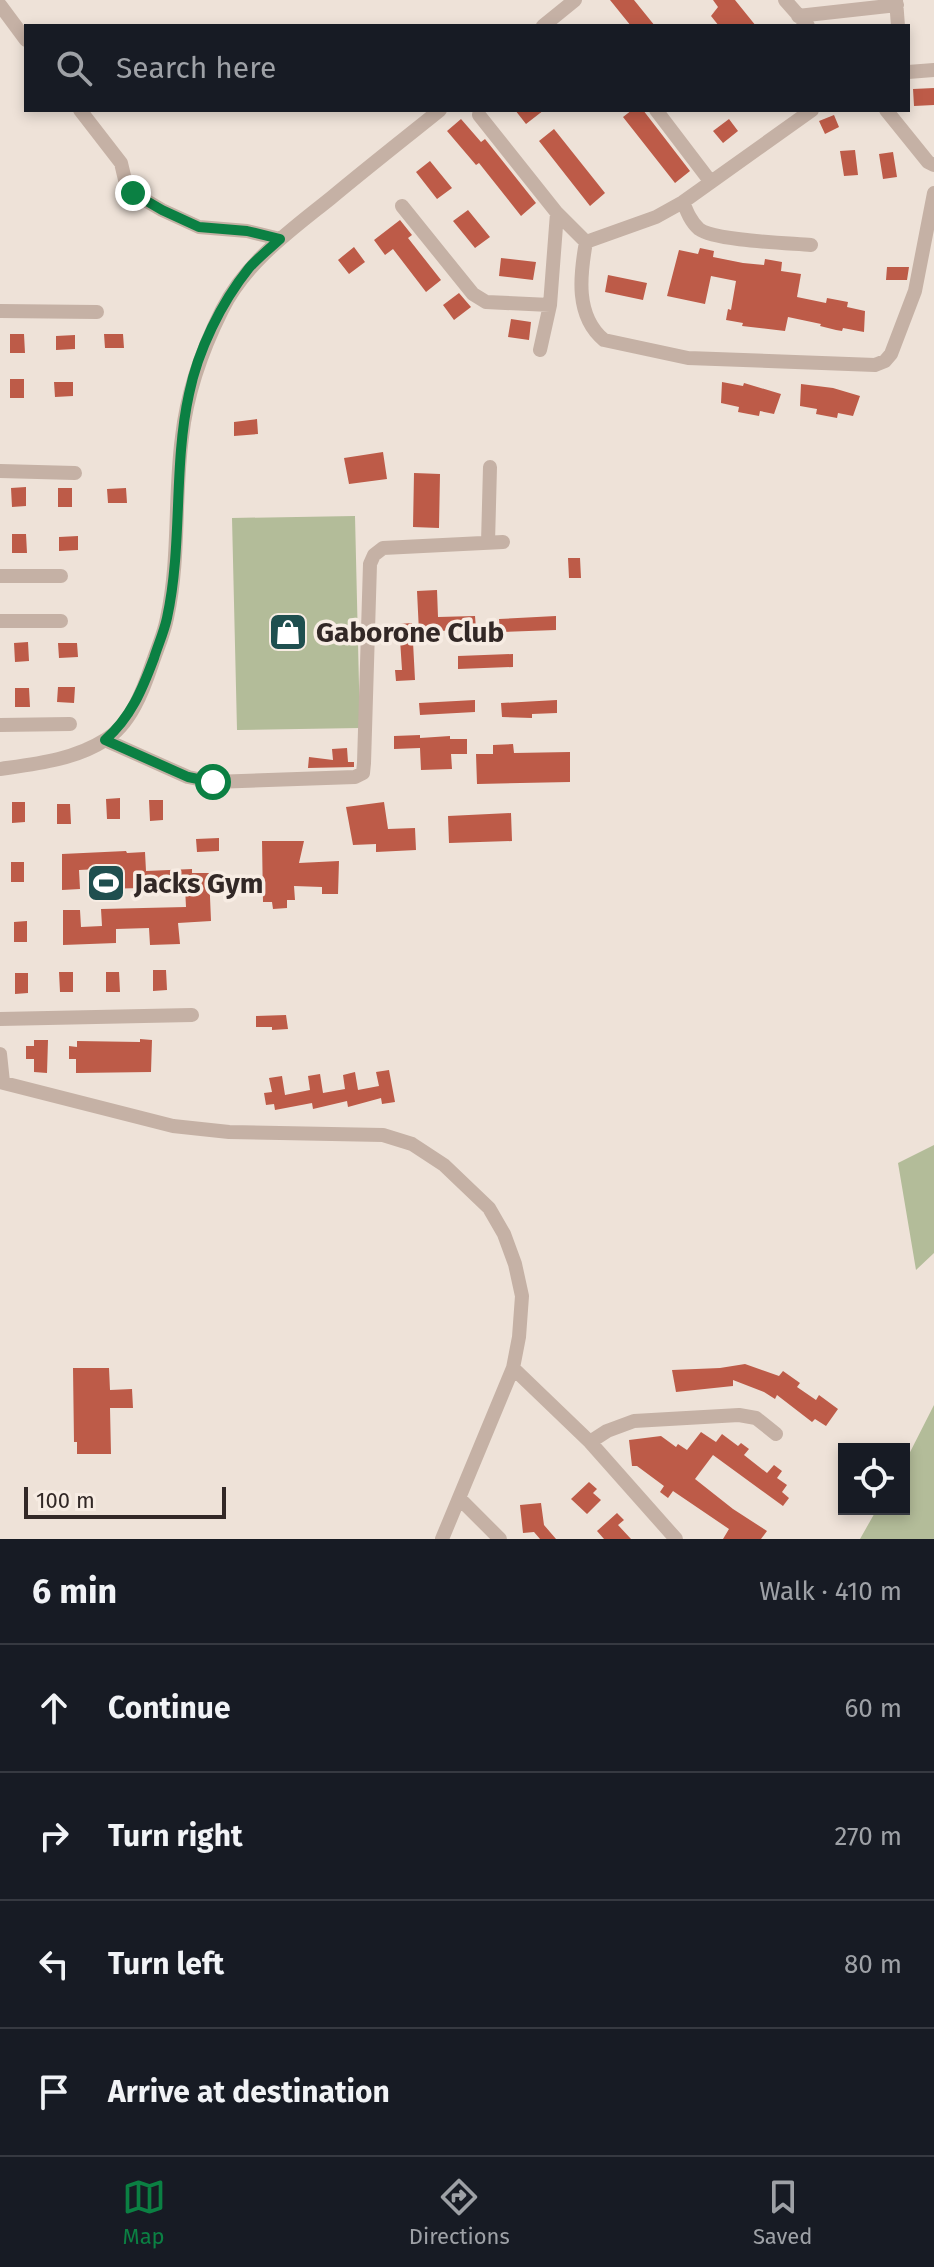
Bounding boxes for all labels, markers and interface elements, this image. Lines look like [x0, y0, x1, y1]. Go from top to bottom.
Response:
search box [24, 24, 910, 112]
icon: search [52, 46, 96, 90]
text: Search here [116, 50, 276, 86]
route end [115, 175, 151, 211]
shop icon: Gaborone Club [267, 611, 309, 653]
place label: Gaborone Club [316, 616, 504, 649]
route start [195, 764, 231, 800]
sports icon: Jacks Gym [85, 862, 127, 904]
place label: Jacks Gym [133, 867, 263, 900]
map controls [838, 1443, 910, 1515]
button: locate [838, 1443, 910, 1515]
scale bar [24, 1483, 226, 1519]
text: 100 m [36, 1487, 95, 1514]
text: 6 min [32, 1571, 117, 1612]
text: Walk · 410 m [759, 1576, 902, 1607]
icon: ahead [32, 1686, 76, 1730]
text: Continue [108, 1690, 231, 1726]
text: 60 m [844, 1693, 902, 1724]
icon: right [32, 1814, 76, 1858]
text: Turn right [108, 1818, 243, 1854]
text: 270 m [834, 1821, 902, 1852]
icon: left [32, 1942, 76, 1986]
text: Turn left [108, 1946, 224, 1982]
text: 80 m [844, 1949, 902, 1980]
icon: arrive [32, 2070, 76, 2114]
text: Arrive at destination [108, 2074, 390, 2110]
tab: Map [122, 2175, 166, 2250]
tab: Directions [409, 2175, 510, 2250]
tab: Saved [753, 2175, 812, 2250]

